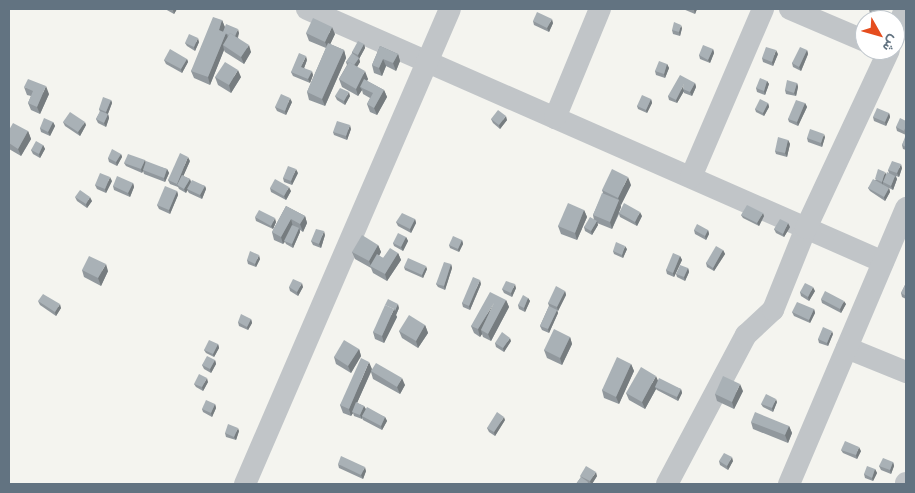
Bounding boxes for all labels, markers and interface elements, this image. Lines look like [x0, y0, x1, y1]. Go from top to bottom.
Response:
north arrow [855, 10, 905, 60]
text: ش [879, 31, 903, 56]

